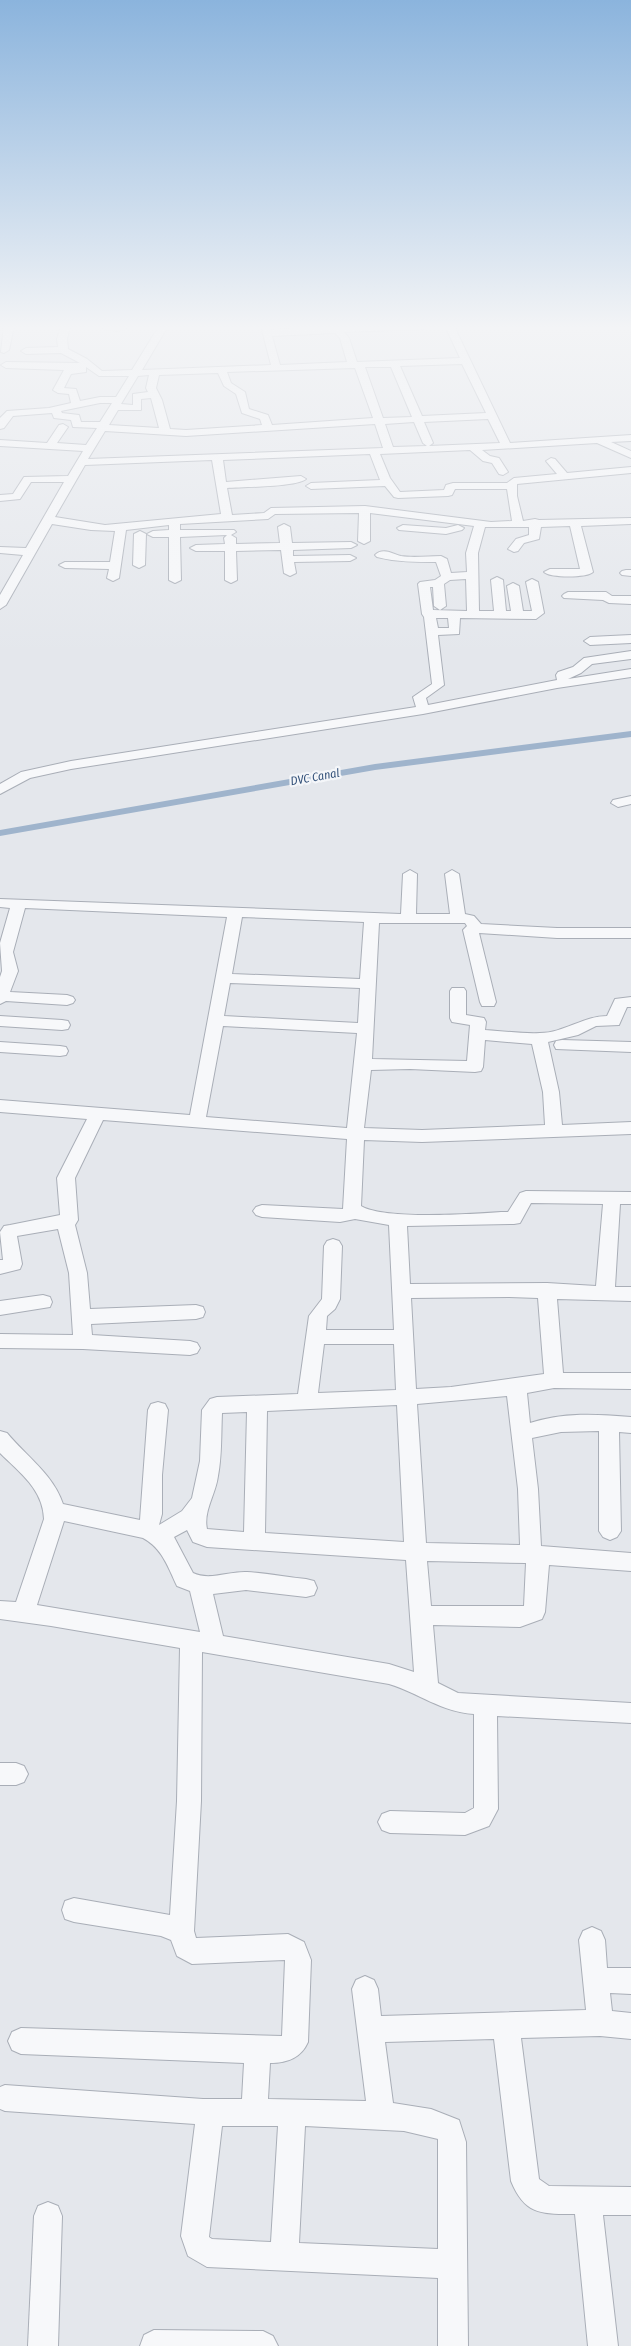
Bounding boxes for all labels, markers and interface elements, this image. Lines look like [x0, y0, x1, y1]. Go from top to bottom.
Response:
water label: DVC Canal [289, 766, 341, 788]

